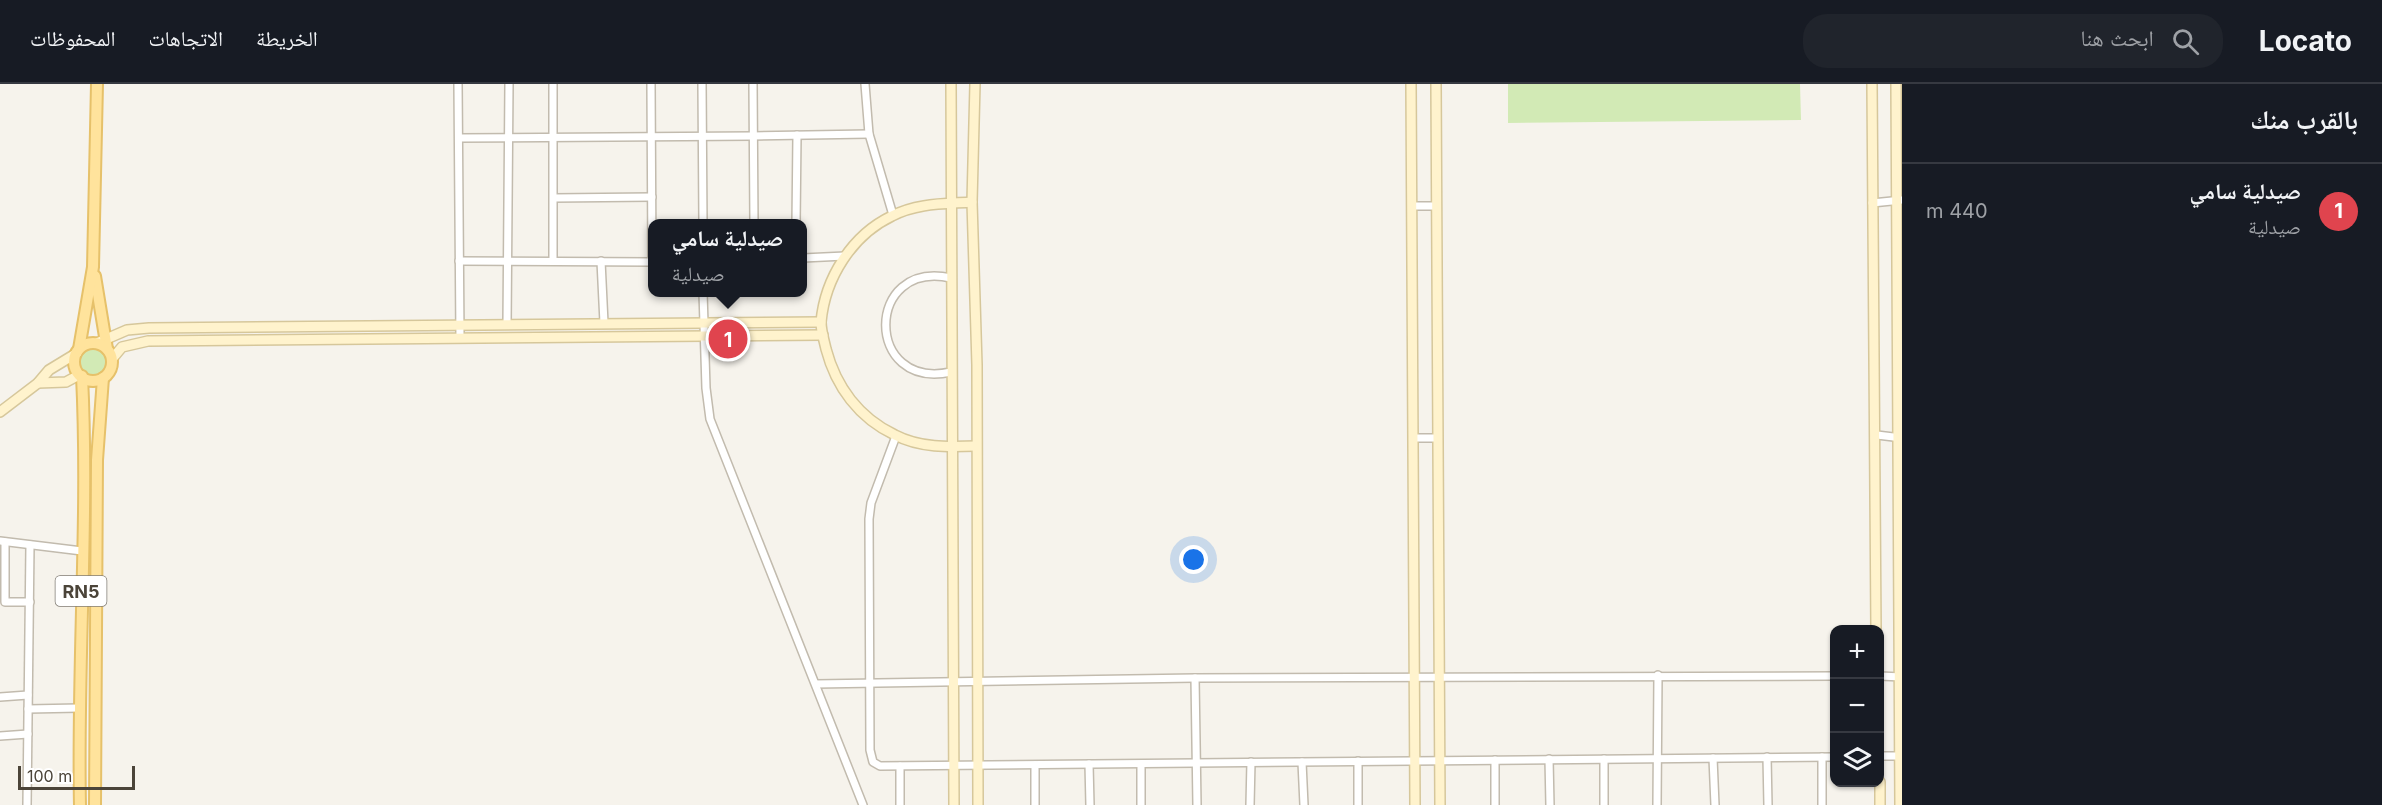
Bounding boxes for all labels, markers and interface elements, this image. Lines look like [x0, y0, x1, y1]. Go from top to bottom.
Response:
search box [1803, 14, 2223, 68]
text: Locato [2259, 24, 2352, 58]
text: ابحث هنا [2081, 25, 2154, 51]
icon: search [2169, 25, 2202, 58]
text: المحفوظات [30, 26, 115, 51]
text: الاتجاهات [148, 26, 223, 51]
text: الخريطة [256, 26, 318, 51]
text: بالقرب منك [2250, 104, 2358, 135]
text: صيدلية سامي [2189, 178, 2301, 204]
text: 440 m [1926, 199, 1988, 223]
text: 1 [2334, 199, 2343, 223]
text: صيدلية [2248, 215, 2301, 239]
popup [648, 219, 807, 297]
text: صيدلية سامي [672, 225, 783, 251]
text: صيدلية [672, 262, 725, 286]
pin: 1 [708, 316, 748, 362]
your location [1179, 545, 1208, 574]
road number: RN5 [56, 576, 106, 606]
map controls [1830, 625, 1884, 787]
button: + [1830, 625, 1884, 679]
button: − [1830, 679, 1884, 733]
button: layers [1830, 733, 1884, 787]
scale bar [18, 763, 135, 790]
text: 100 m [27, 766, 72, 786]

